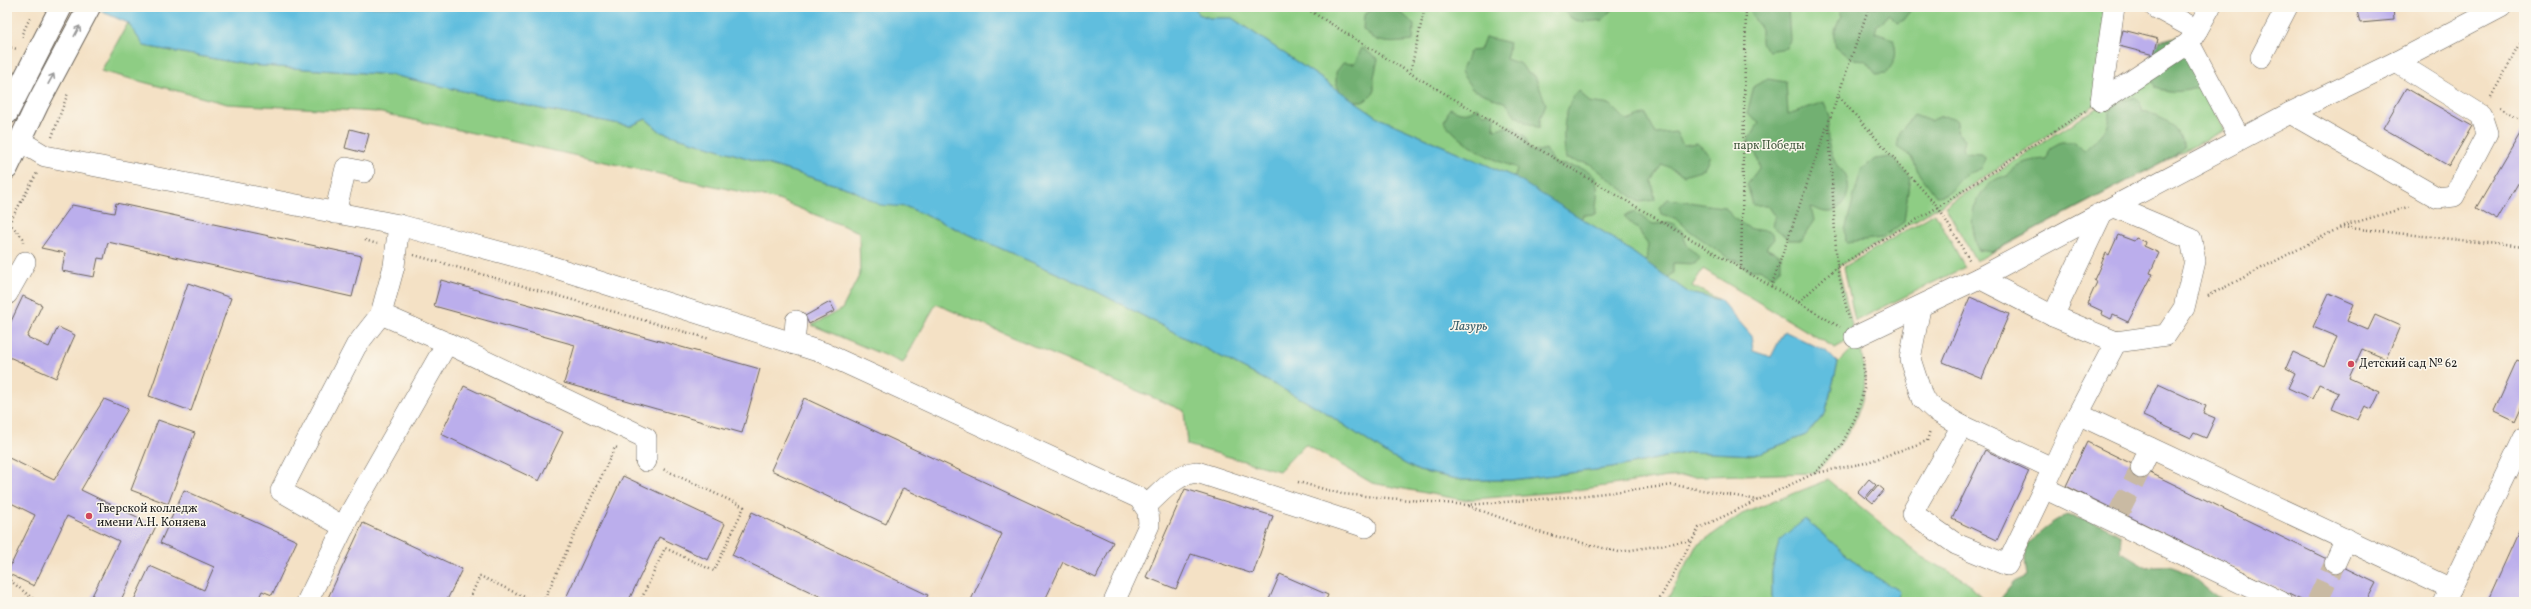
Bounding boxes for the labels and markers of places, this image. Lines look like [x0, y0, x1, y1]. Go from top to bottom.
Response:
place label: Детский сад № 62 [2359, 356, 2458, 372]
marker: Детский сад № 62 [2346, 359, 2356, 369]
place label: Тверской колледж имени А.Н. Коняева [97, 501, 206, 531]
marker: Тверской колледж имени А.Н. Коняева [84, 511, 94, 521]

